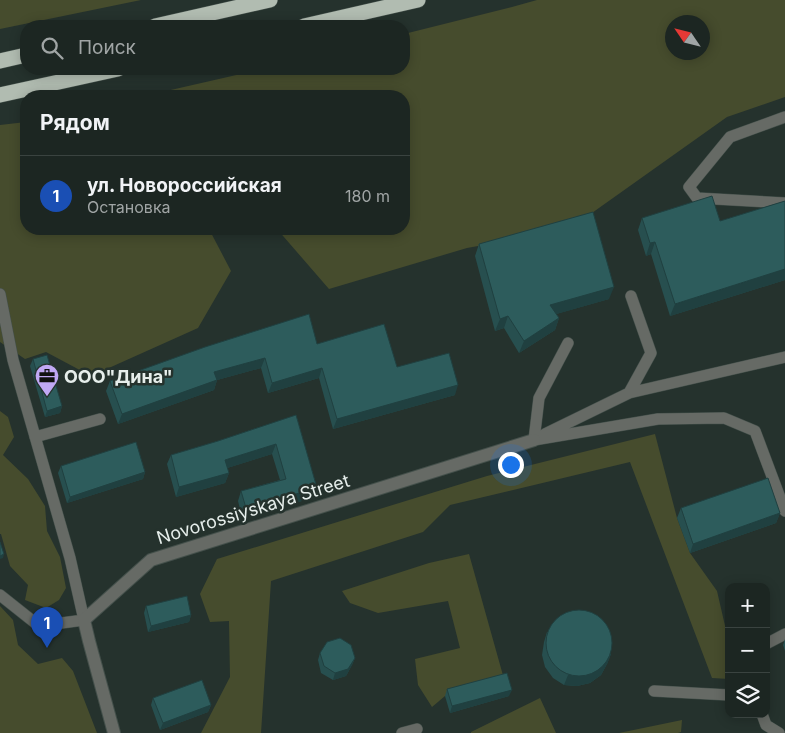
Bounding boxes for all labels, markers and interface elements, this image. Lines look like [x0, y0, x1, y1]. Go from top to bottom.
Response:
north arrow [665, 15, 710, 60]
search box [20, 20, 410, 75]
icon: search [38, 34, 66, 62]
text: Поиск [78, 36, 136, 59]
text: Рядом [40, 110, 110, 135]
text: ул. Новороссийская [87, 174, 282, 197]
text: 1 [53, 186, 59, 206]
text: 180 m [345, 186, 390, 206]
text: Остановка [87, 197, 171, 217]
office icon: ООО"Дина" [34, 363, 60, 397]
place label: ООО"Дина" [64, 366, 173, 387]
your location [498, 452, 524, 478]
street label: Novorossiyskaya Street [154, 470, 352, 548]
map controls [725, 583, 770, 718]
button: + [725, 583, 770, 628]
pin: 1 [31, 607, 63, 648]
button: − [725, 628, 770, 673]
button: layers [725, 673, 770, 718]

